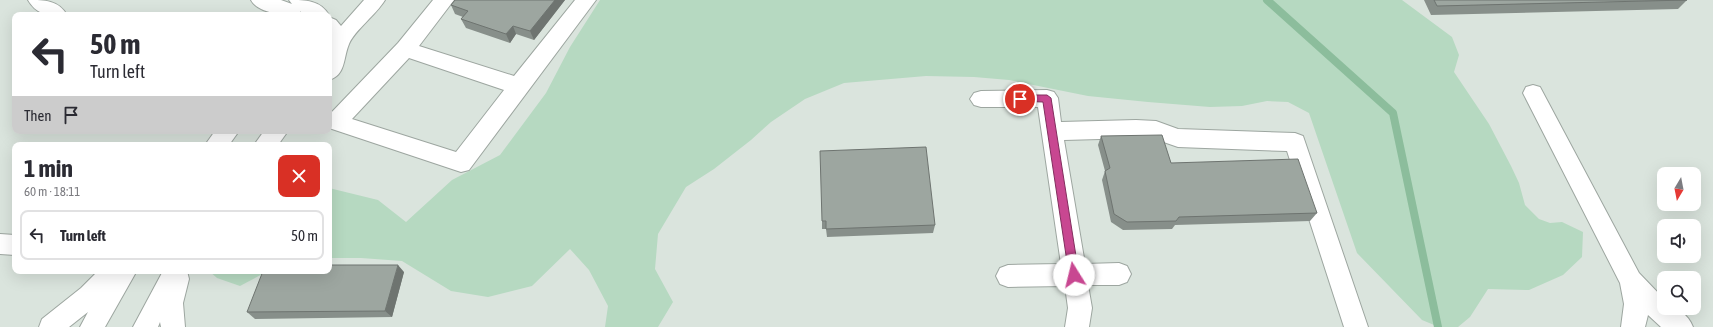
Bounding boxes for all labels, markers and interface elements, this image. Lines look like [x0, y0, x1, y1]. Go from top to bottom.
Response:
icon: left [24, 28, 76, 80]
text: 50 m [90, 28, 140, 60]
text: Turn left [90, 61, 145, 82]
pin [1003, 82, 1037, 116]
icon: arrive [1009, 88, 1031, 110]
icon: arrive [60, 104, 82, 126]
text: Then [24, 107, 52, 124]
text: 1 min [24, 155, 73, 182]
button: close [278, 155, 320, 197]
north arrow [1657, 167, 1701, 211]
map controls [1657, 167, 1701, 315]
text: 60 m · 18:11 [24, 184, 80, 199]
button: sound [1657, 219, 1701, 263]
icon: left [26, 224, 48, 246]
text: Turn left [60, 227, 106, 244]
text: 50 m [291, 227, 318, 244]
position arrow [1053, 254, 1095, 296]
button: search [1657, 271, 1701, 315]

